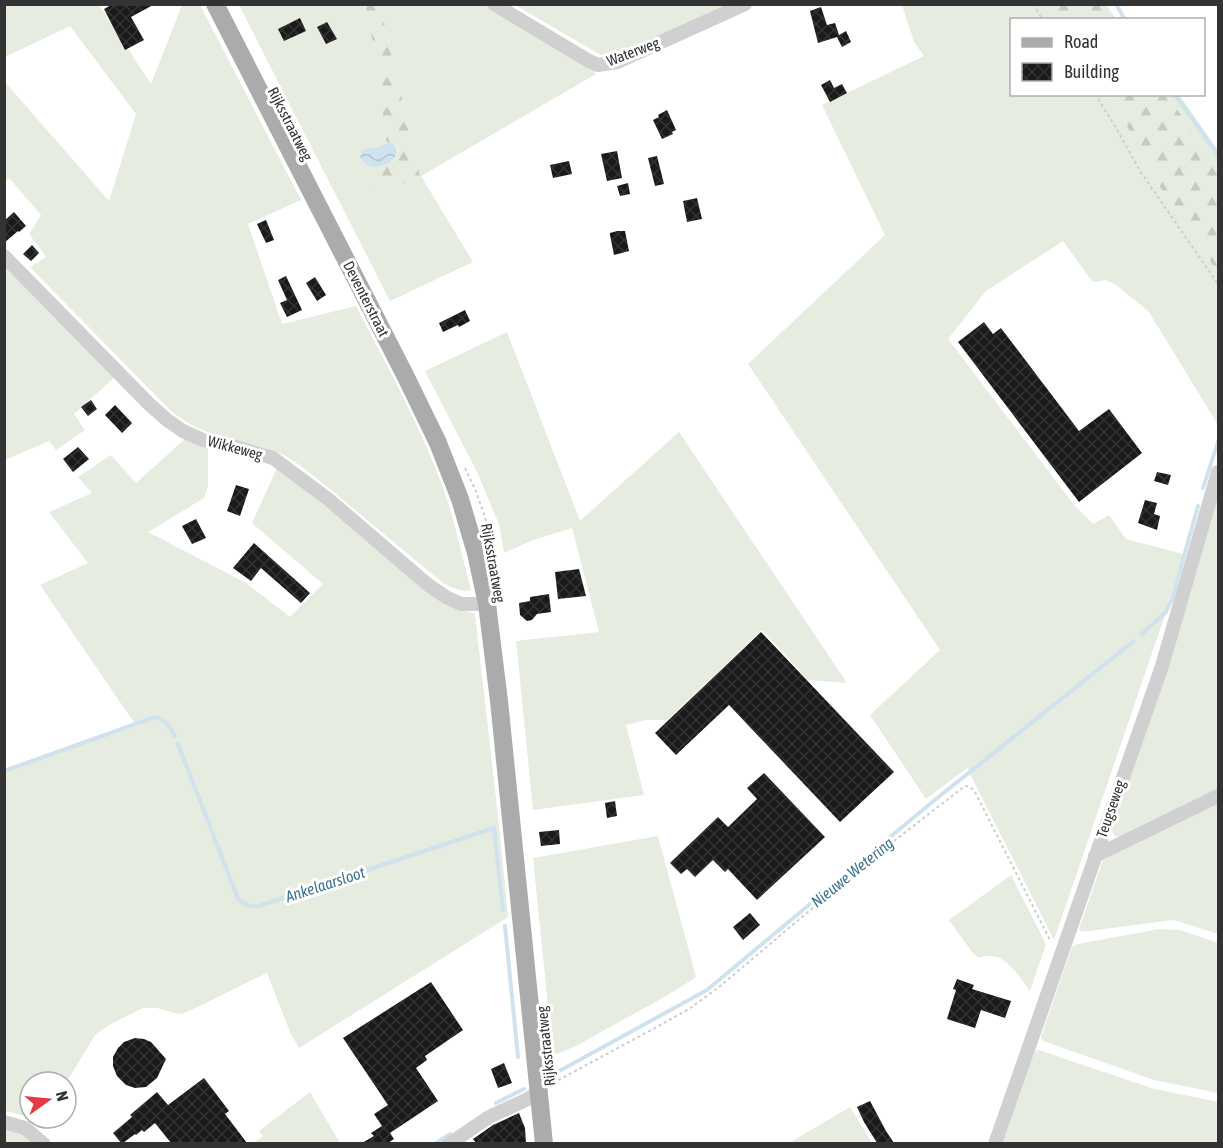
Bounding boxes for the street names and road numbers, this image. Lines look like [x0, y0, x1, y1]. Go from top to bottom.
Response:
street label: Waterweg [604, 34, 662, 69]
street label: Rijksstraatweg [265, 84, 317, 164]
street label: Deventerstraat [340, 258, 393, 339]
street label: Wikkeweg [206, 432, 265, 463]
street label: Rijksstraatweg [478, 522, 509, 605]
street label: Teugseweg [1093, 777, 1129, 840]
street label: Rijksstraatweg [533, 1005, 558, 1087]

